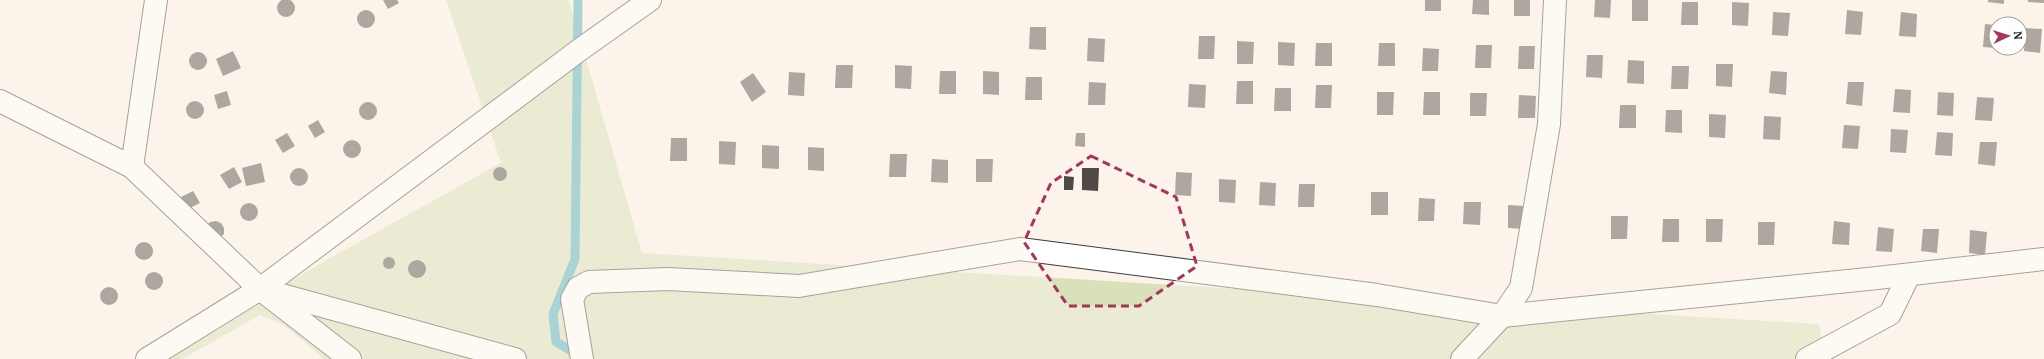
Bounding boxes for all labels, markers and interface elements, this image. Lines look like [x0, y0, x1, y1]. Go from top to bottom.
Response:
north arrow [1988, 16, 2028, 56]
text: N [2011, 31, 2025, 41]

